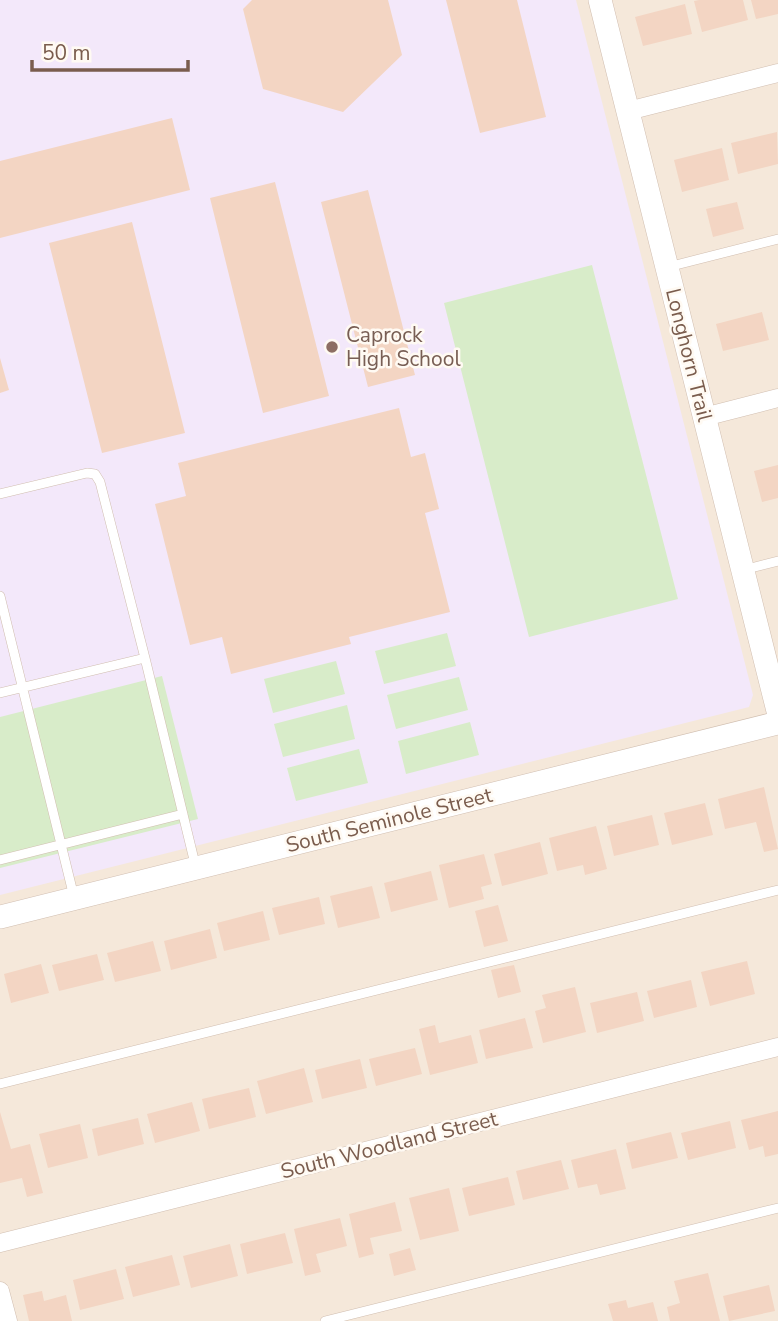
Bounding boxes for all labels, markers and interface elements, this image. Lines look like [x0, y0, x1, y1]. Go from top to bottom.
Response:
scale bar [32, 28, 187, 72]
text: 50 m [42, 39, 91, 67]
street label: Longhorn Trail [659, 285, 719, 425]
place label: Caprock High School [346, 321, 461, 373]
marker: Caprock High School [324, 339, 340, 355]
street label: South Seminole Street [283, 781, 496, 859]
street label: South Woodland Street [278, 1104, 501, 1186]

